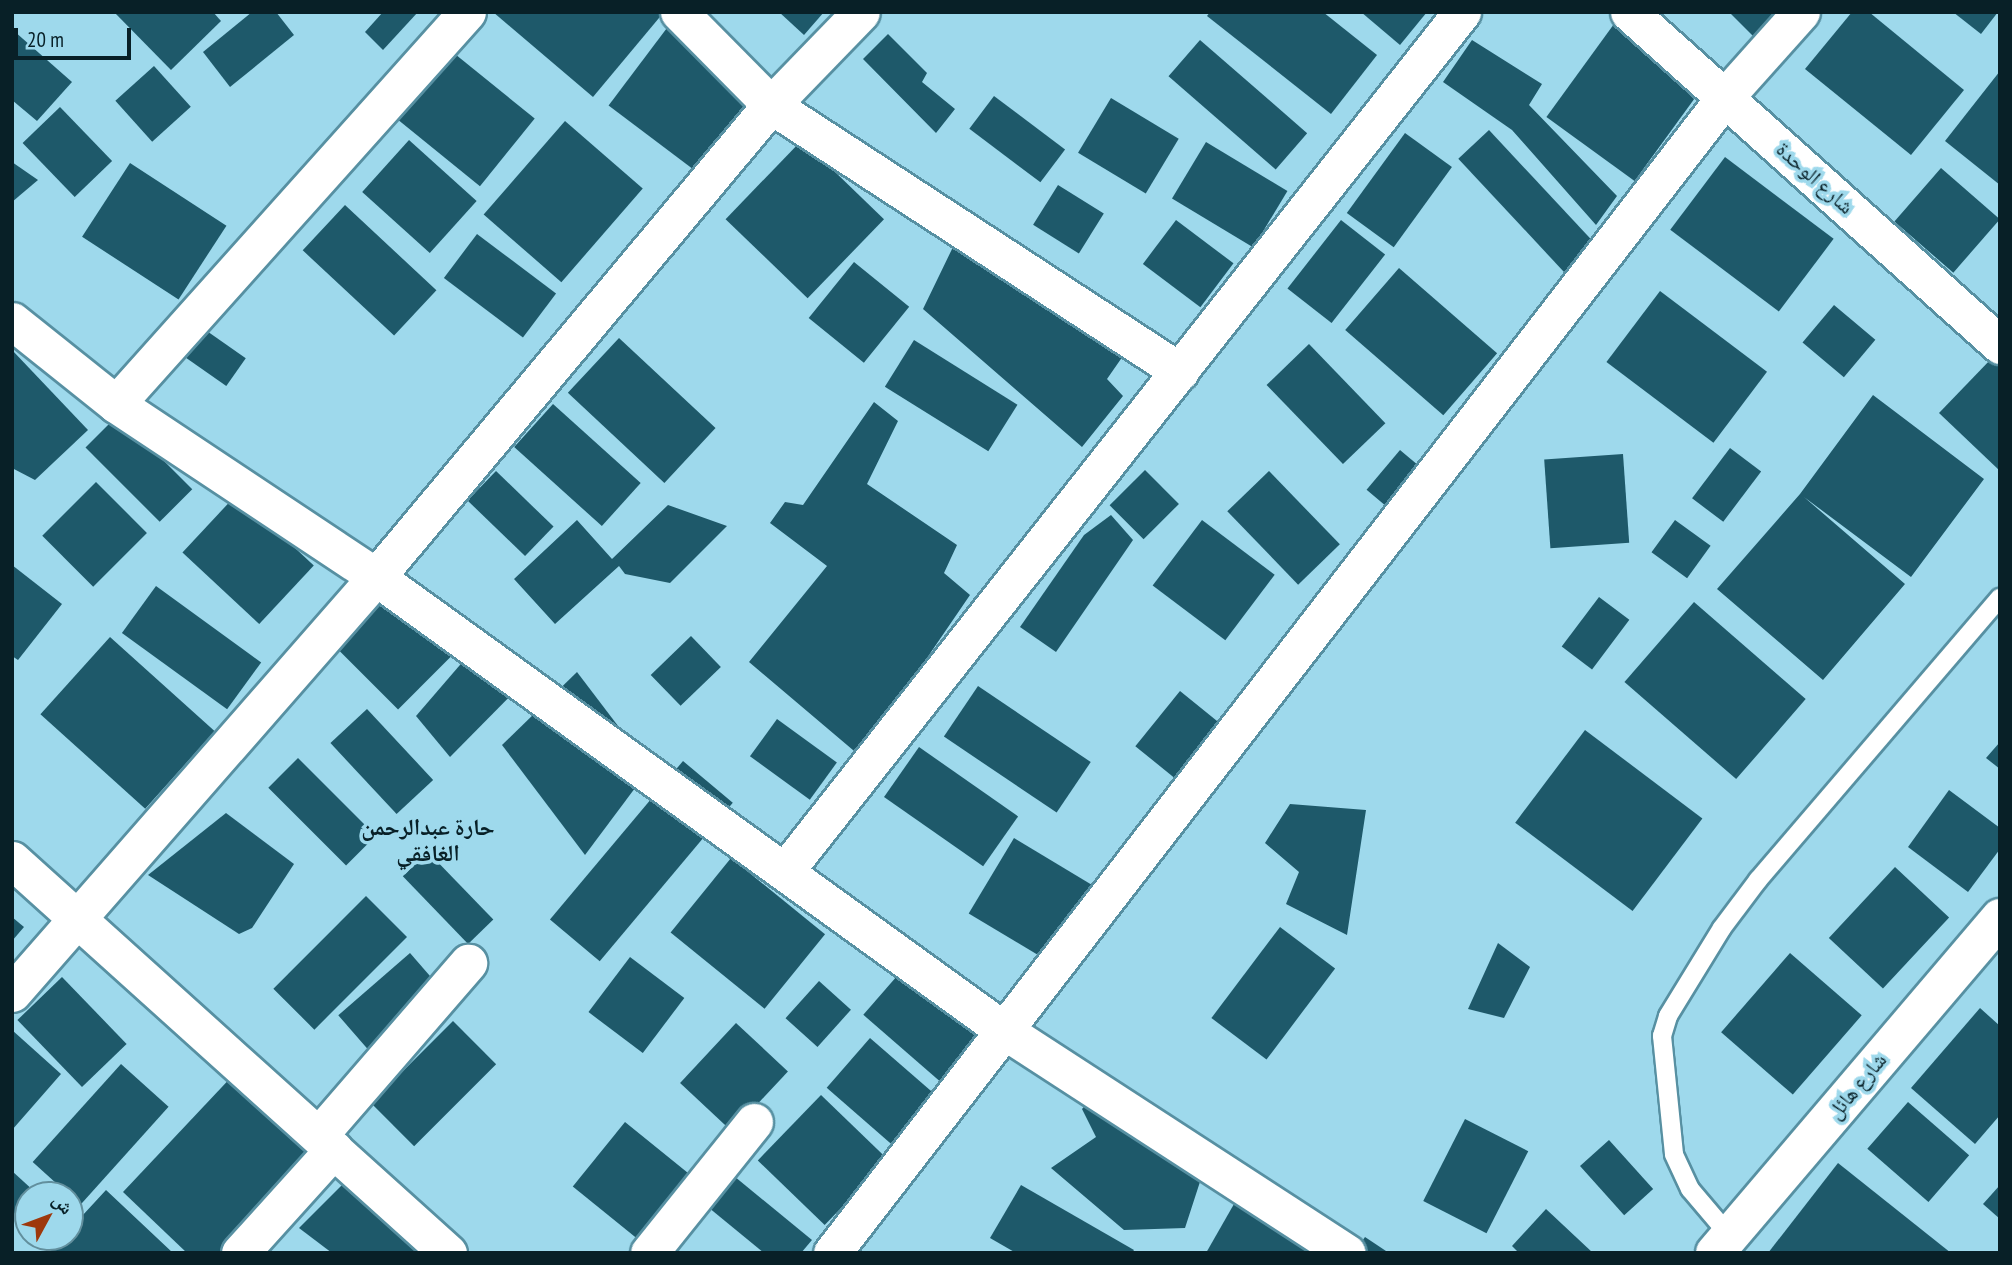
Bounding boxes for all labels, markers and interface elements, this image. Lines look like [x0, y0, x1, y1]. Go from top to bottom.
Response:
scale bar [18, 14, 135, 58]
text: 20 m [27, 26, 64, 53]
street label: شارع الوحدة [1771, 137, 1859, 219]
district label: حارة عبدالرحمن الغافقي [361, 813, 495, 867]
street label: شارع هائل [1822, 1048, 1892, 1124]
north arrow [14, 1181, 84, 1251]
text: ش [48, 1188, 79, 1219]

